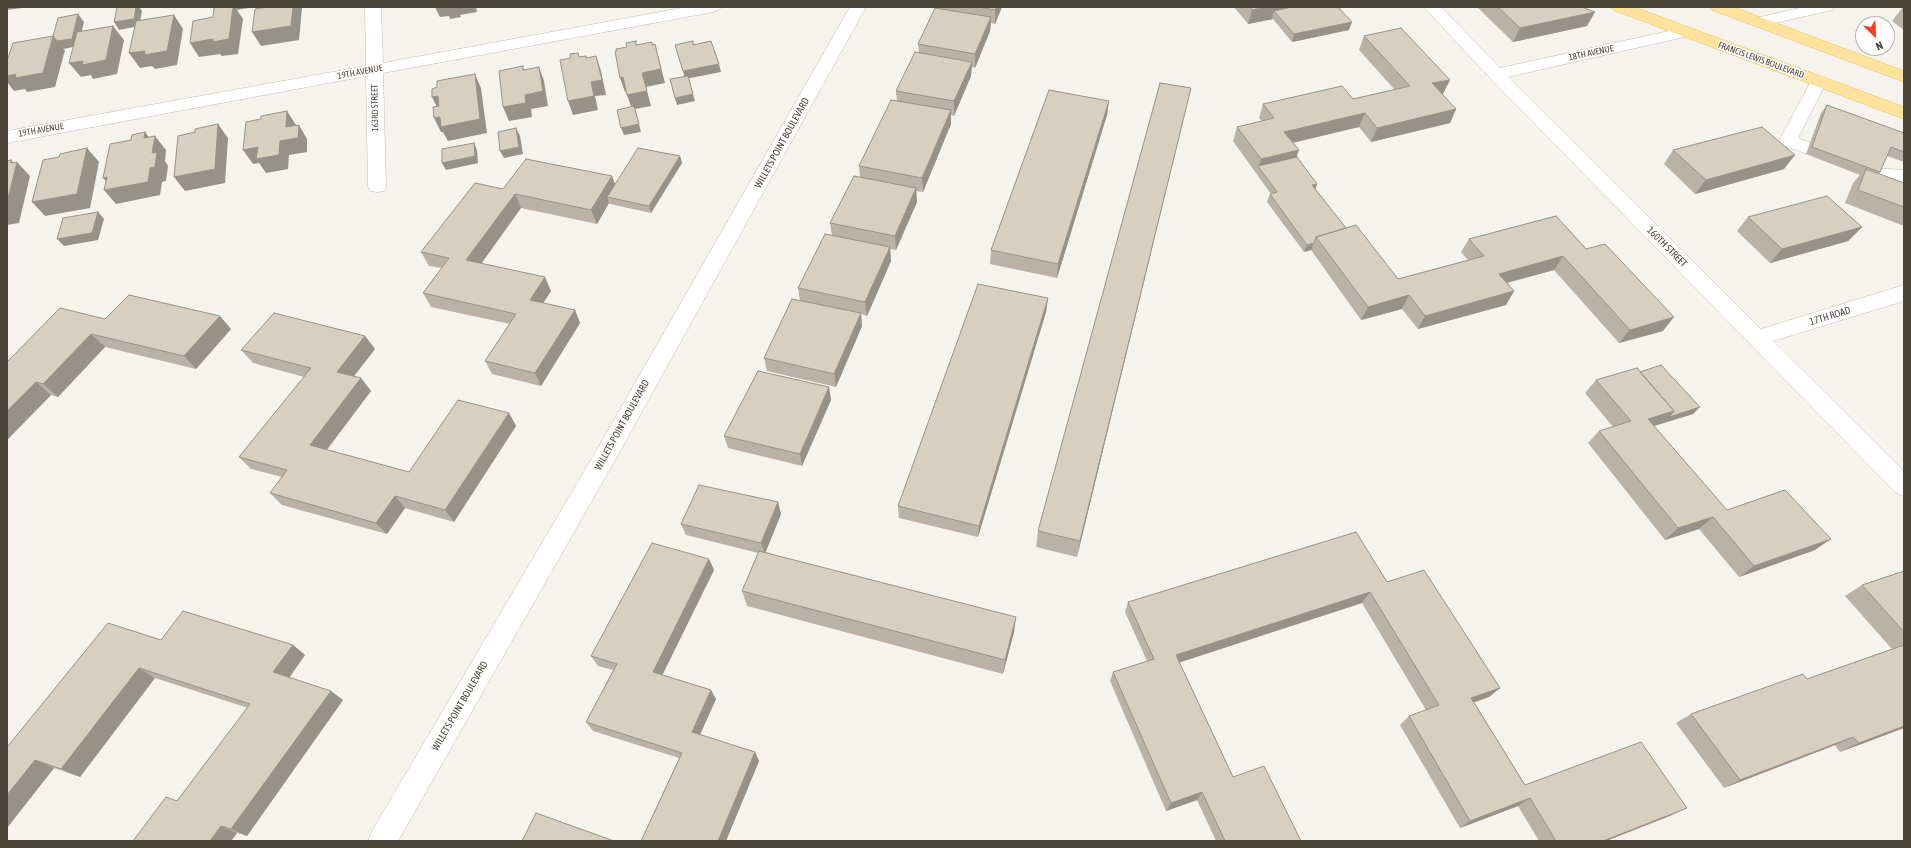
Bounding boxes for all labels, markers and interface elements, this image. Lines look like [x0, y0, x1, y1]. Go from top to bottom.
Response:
north arrow [1855, 16, 1895, 56]
street label: FRANCIS LEWIS BOULEVARD [1717, 39, 1805, 81]
text: N [1874, 39, 1885, 53]
street label: 18TH AVENUE [1567, 43, 1615, 63]
street label: 19TH AVENUE [336, 62, 384, 82]
street label: 163RD STREET [369, 84, 381, 132]
street label: WILLETS POINT BOULEVARD [752, 96, 812, 190]
street label: 19TH AVENUE [18, 121, 64, 139]
street label: 160TH STREET [1644, 224, 1690, 270]
street label: 17TH ROAD [1808, 304, 1852, 328]
street label: WILLETS POINT BOULEVARD [592, 378, 652, 472]
street label: WILLETS POINT BOULEVARD [429, 659, 491, 753]

